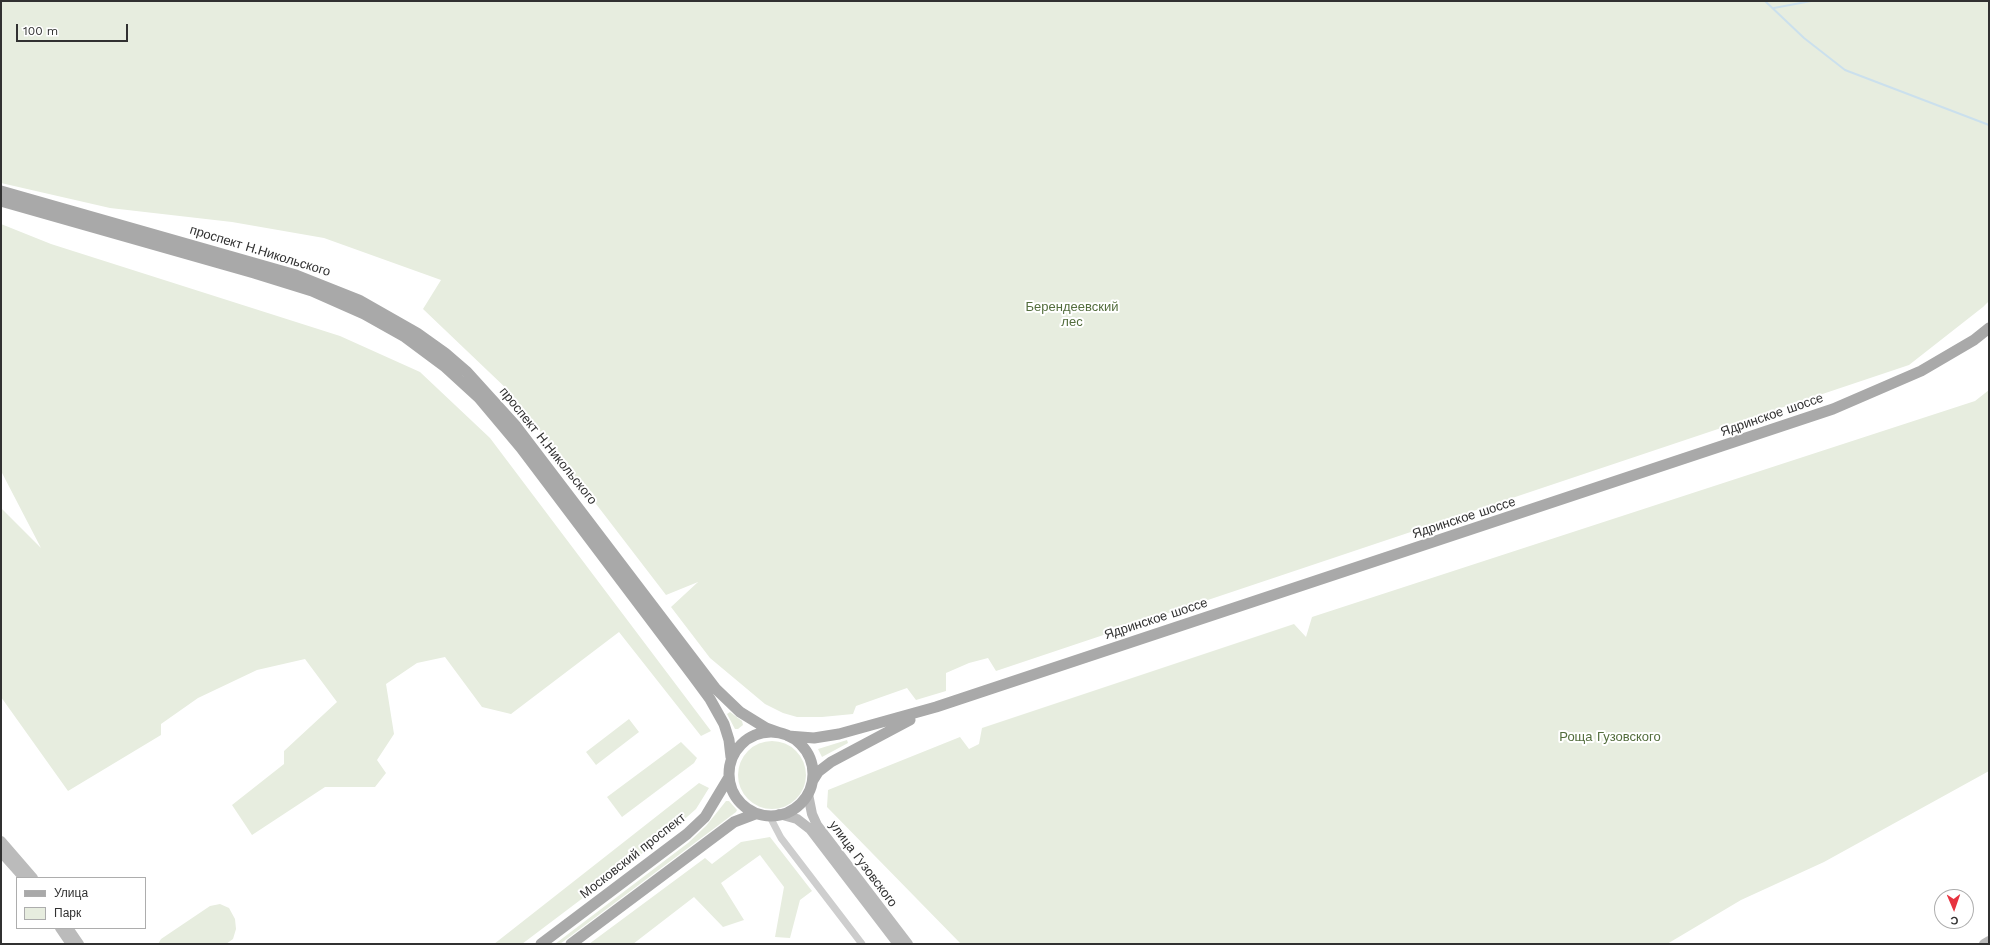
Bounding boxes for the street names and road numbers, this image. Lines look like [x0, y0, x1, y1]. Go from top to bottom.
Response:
street label: проспект Н.Никольского [188, 222, 332, 280]
street label: проспект Н.Никольского [496, 384, 600, 508]
street label: Ядринское шоссе [1719, 390, 1825, 440]
street label: Ядринское шоссе [1410, 494, 1518, 542]
street label: Ядринское шоссе [1102, 595, 1210, 643]
street label: Московский проспект [577, 810, 689, 902]
street label: улица Гузовского [826, 818, 900, 910]

